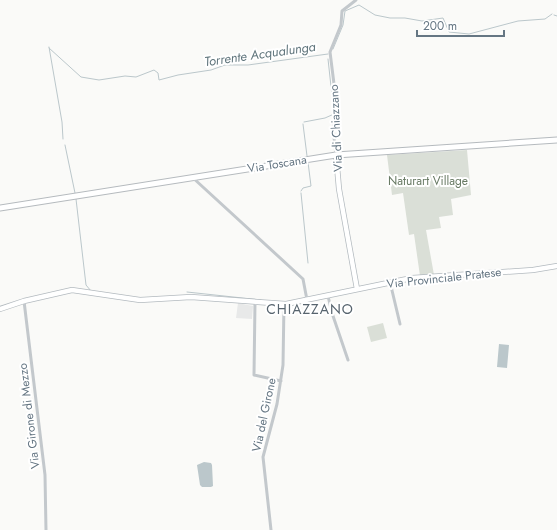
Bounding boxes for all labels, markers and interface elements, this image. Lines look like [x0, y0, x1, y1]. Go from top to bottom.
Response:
scale bar [417, 12, 504, 38]
text: 200 m [423, 17, 457, 35]
water label: Torrente Acqualunga [203, 37, 317, 71]
street label: Via di Chiazzano [325, 83, 347, 172]
street label: Via Toscana [246, 150, 308, 178]
park label: Naturart Village [388, 172, 468, 190]
street label: Via Provinciale Pratese [386, 263, 502, 293]
district label: CHIAZZANO [266, 299, 354, 319]
street label: Via Girone di Mezzo [14, 362, 44, 470]
street label: Via del Girone [247, 376, 281, 454]

